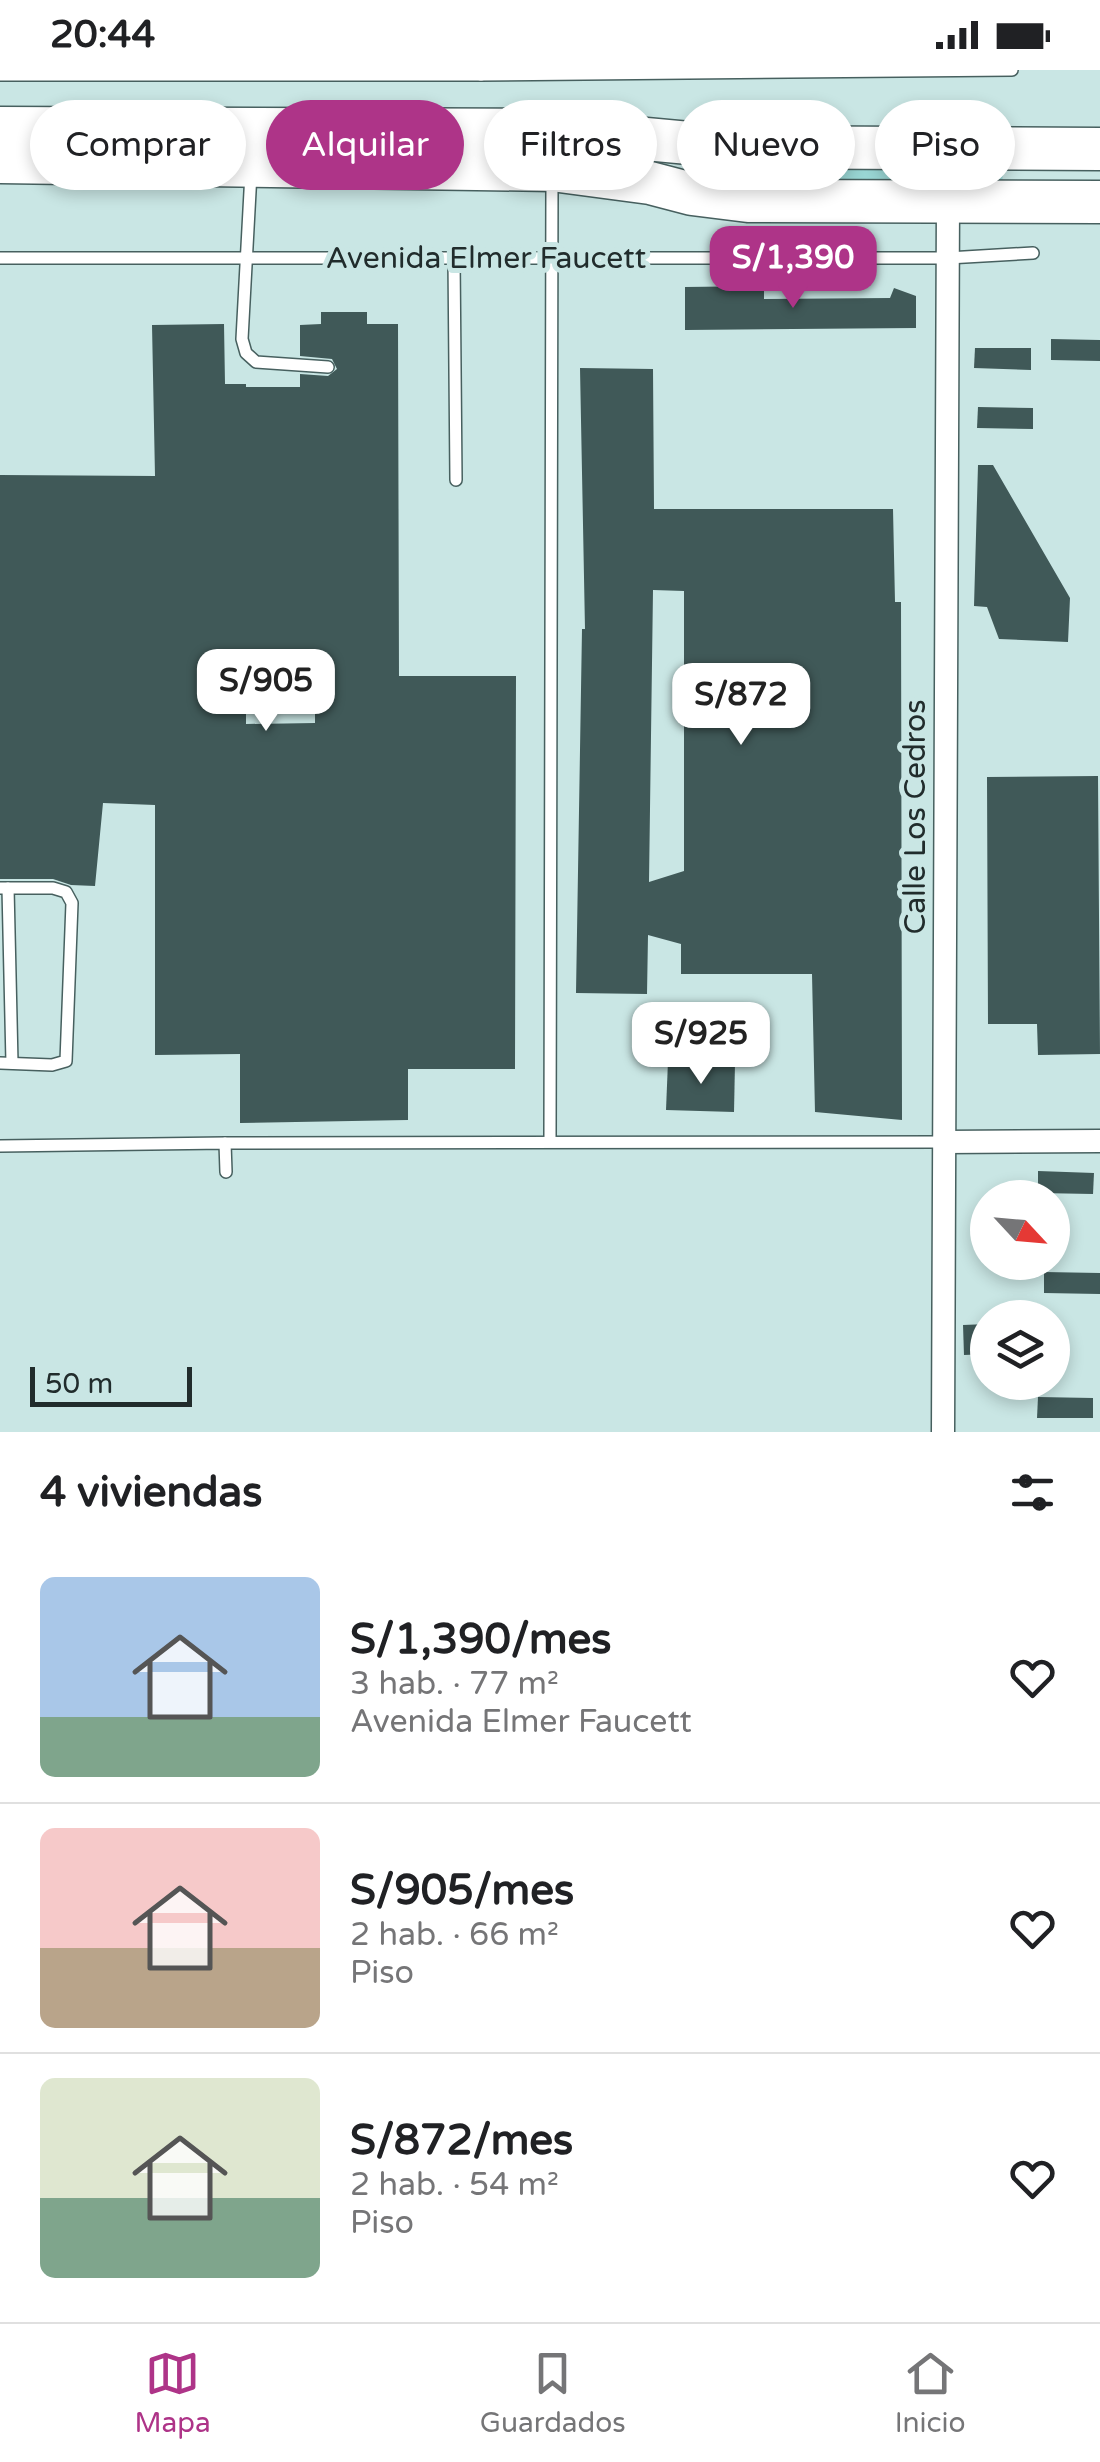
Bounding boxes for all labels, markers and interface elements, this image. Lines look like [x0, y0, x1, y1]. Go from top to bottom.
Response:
text: 20:44 [50, 12, 155, 58]
chip: Comprar [30, 100, 246, 190]
chip: Alquilar [266, 100, 464, 190]
chip: Filtros [484, 100, 657, 190]
chip: Nuevo [677, 100, 855, 190]
chip: Piso [875, 100, 1015, 190]
pin: S/1,390 [701, 226, 885, 311]
text: S/1,390 [732, 239, 854, 277]
street label: Avenida Elmer Faucett [326, 240, 646, 277]
pin: S/905 [196, 649, 336, 734]
text: S/905 [219, 662, 313, 700]
pin: S/872 [671, 663, 811, 748]
text: S/872 [694, 676, 788, 714]
street label: Calle Los Cedros [897, 699, 934, 935]
pin: S/925 [631, 1002, 771, 1087]
text: S/925 [654, 1015, 748, 1053]
north arrow [970, 1180, 1070, 1280]
map controls [970, 1180, 1070, 1400]
button: layers [970, 1300, 1070, 1400]
scale bar [30, 1362, 192, 1406]
text: 50 m [45, 1367, 113, 1401]
icon: filters [1005, 1465, 1060, 1520]
text: 4 viviendas [40, 1467, 262, 1518]
text: S/1,390/mes [350, 1614, 611, 1665]
icon: home [120, 1617, 240, 1737]
icon: heart [1005, 1650, 1060, 1705]
text: 3 hab. · 77 m² [350, 1665, 559, 1703]
text: Avenida Elmer Faucett [350, 1703, 692, 1741]
text: S/905/mes [350, 1865, 574, 1916]
icon: home [120, 1868, 240, 1988]
icon: heart [1005, 1901, 1060, 1956]
text: 2 hab. · 66 m² [350, 1916, 559, 1954]
text: Piso [350, 1954, 414, 1992]
text: S/872/mes [350, 2115, 573, 2166]
icon: home [120, 2118, 240, 2238]
icon: heart [1005, 2151, 1060, 2206]
text: 2 hab. · 54 m² [350, 2166, 559, 2204]
text: Piso [350, 2204, 414, 2242]
tab: Mapa [135, 2346, 211, 2440]
tab: Guardados [480, 2346, 626, 2440]
tab: Inicio [895, 2346, 965, 2440]

